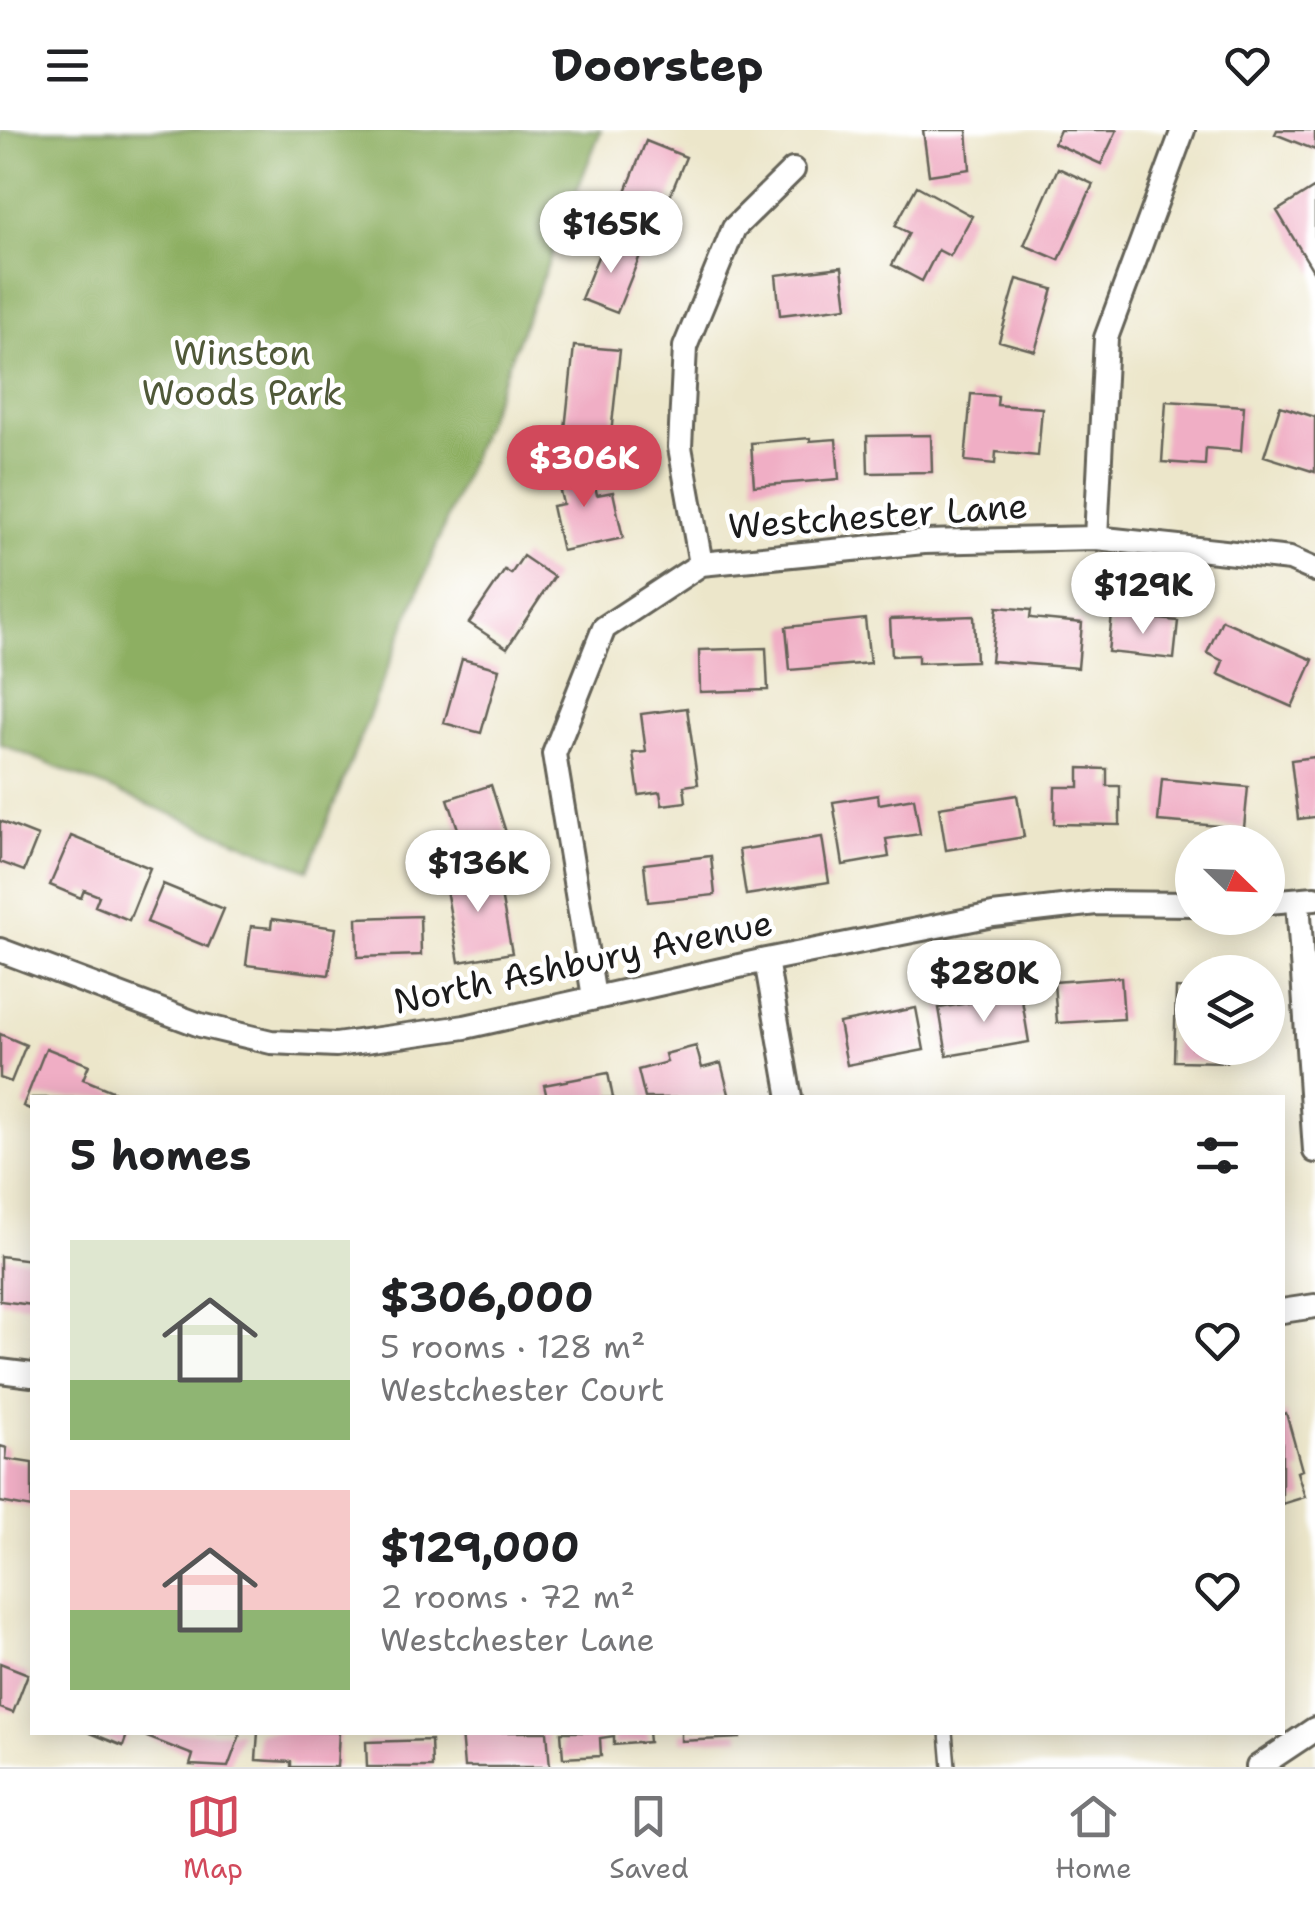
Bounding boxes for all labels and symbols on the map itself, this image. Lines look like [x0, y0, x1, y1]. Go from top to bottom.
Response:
pin: $165K [541, 191, 681, 276]
park label: Winston Woods Park [141, 329, 343, 416]
pin: $306K [514, 425, 654, 510]
street label: Westchester Lane [727, 482, 1029, 549]
pin: $129K [1073, 552, 1213, 637]
north arrow [1175, 825, 1285, 935]
pin: $136K [408, 830, 548, 915]
street label: North Ashbury Avenue [389, 898, 777, 1025]
pin: $280K [914, 940, 1054, 1025]

